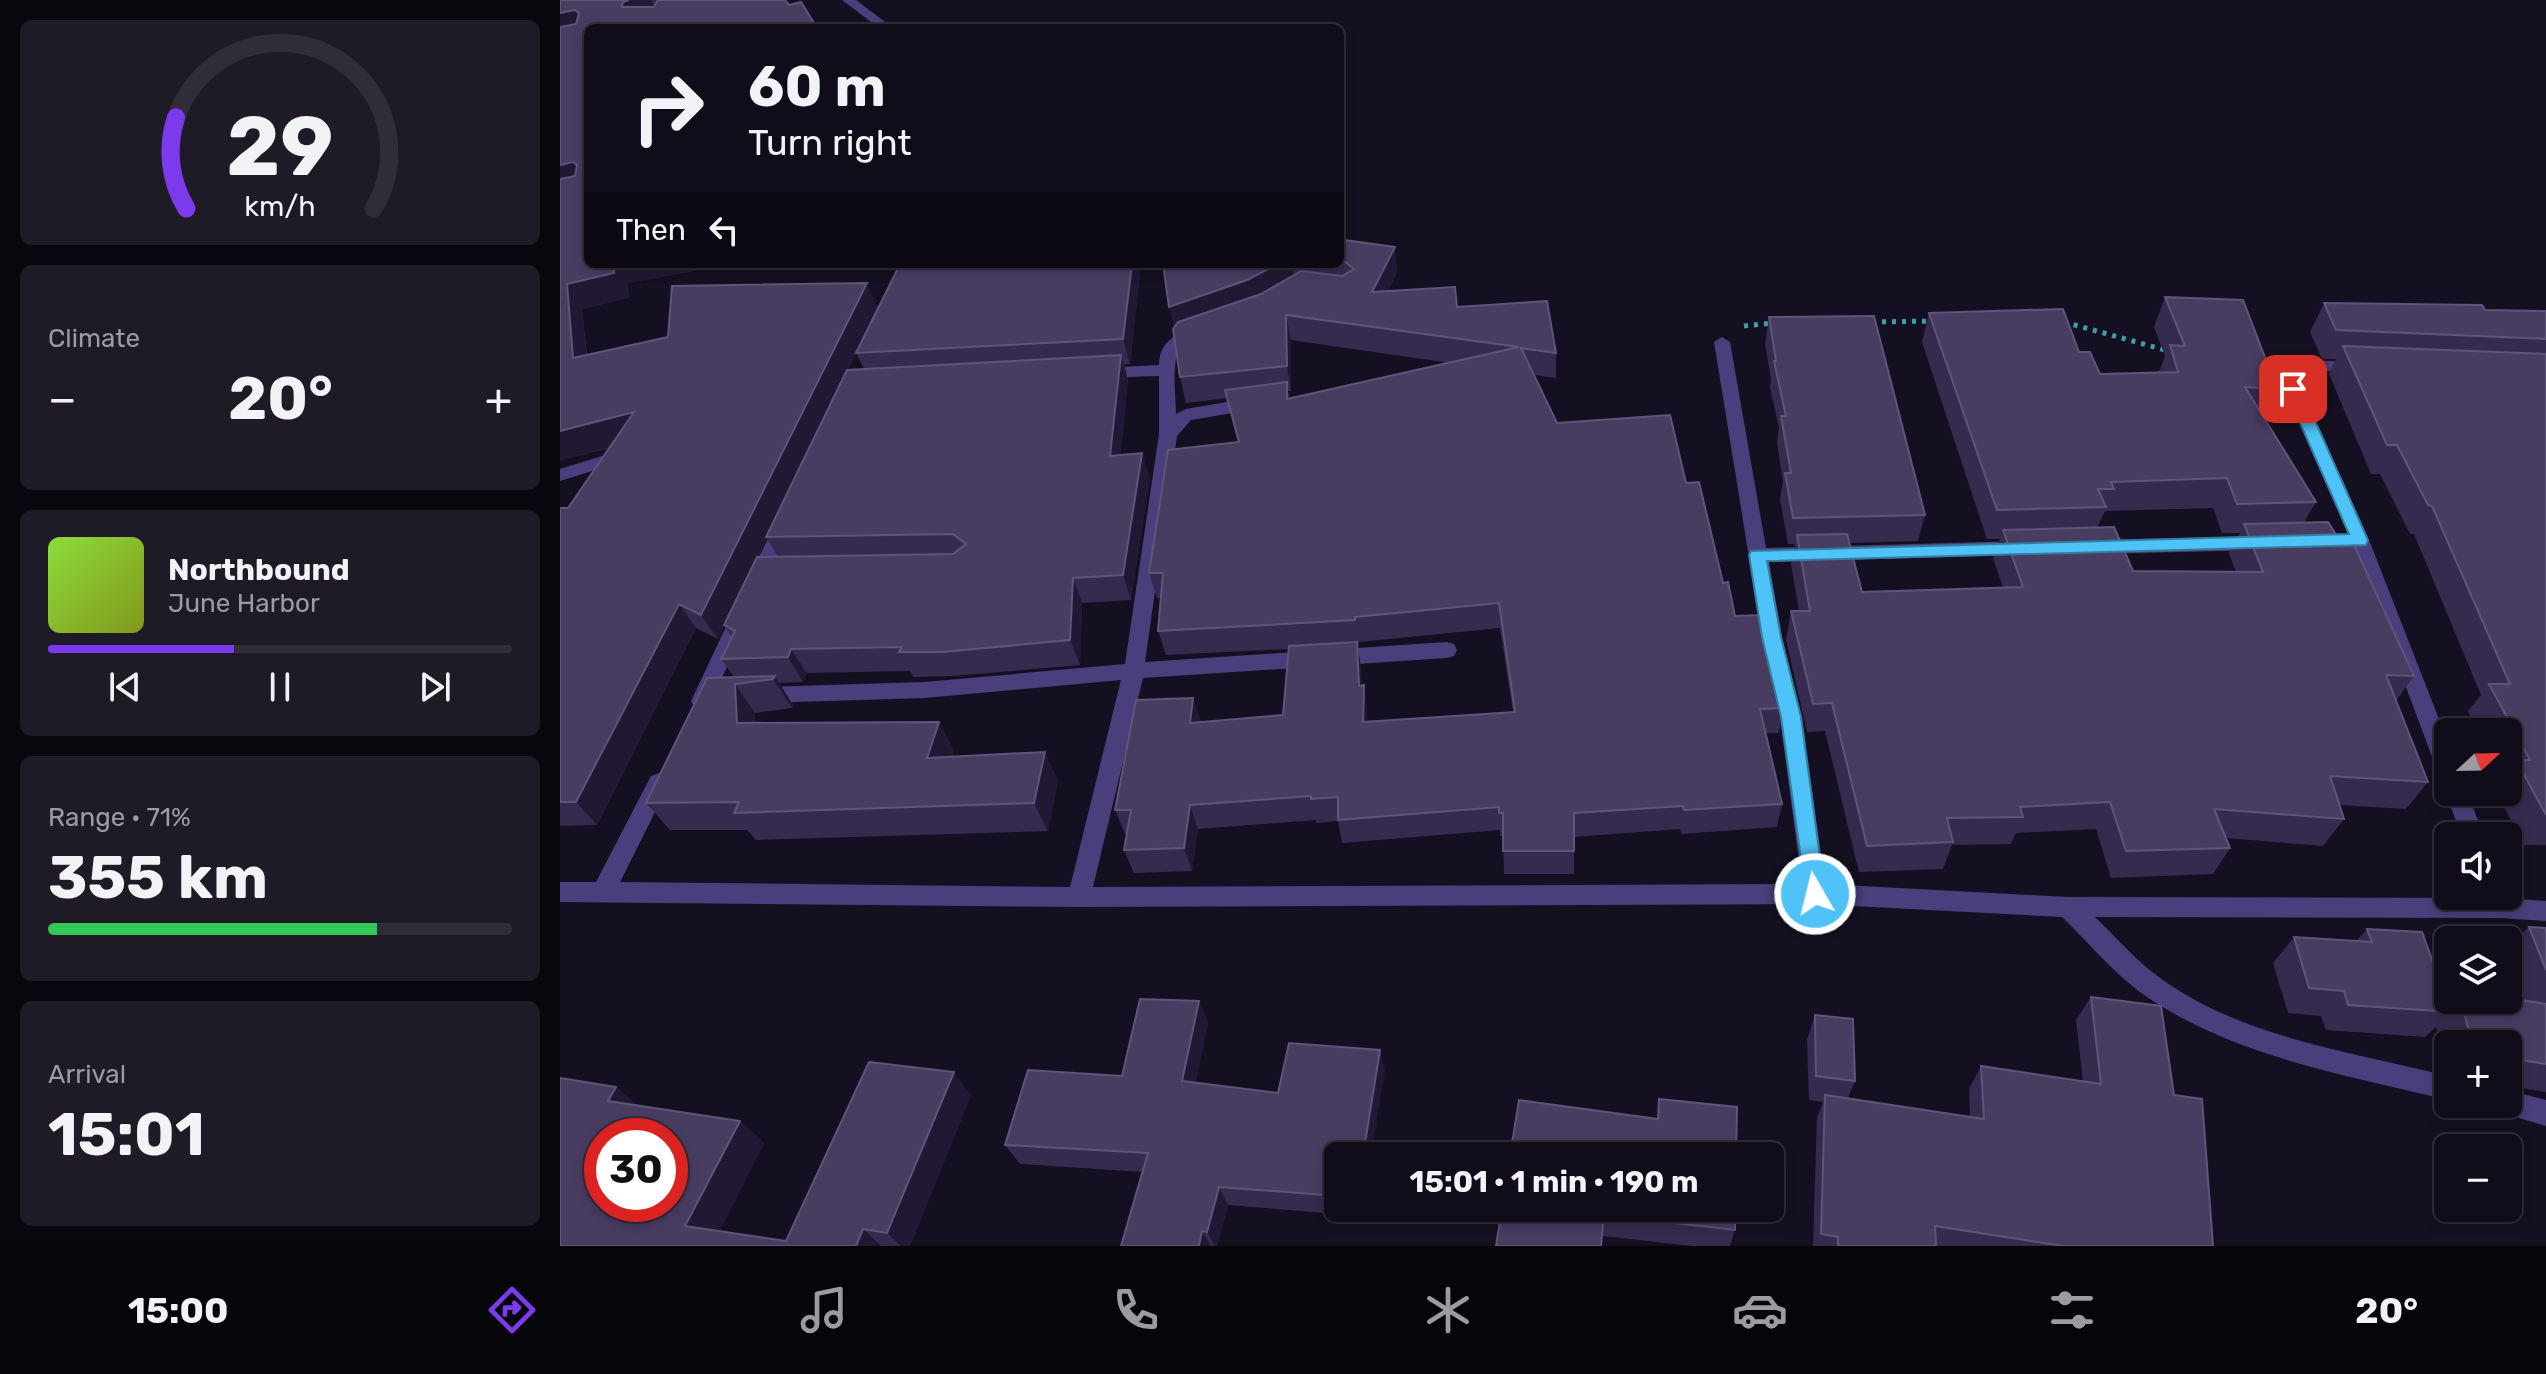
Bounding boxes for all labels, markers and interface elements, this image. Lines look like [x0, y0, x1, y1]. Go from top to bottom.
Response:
text: 60 m [748, 54, 886, 120]
icon: right [616, 56, 720, 160]
text: 29 [226, 96, 334, 195]
text: Turn right [748, 121, 912, 164]
text: km/h [244, 189, 316, 223]
icon: left [702, 208, 746, 252]
text: Then [616, 212, 686, 248]
text: Climate [48, 323, 140, 354]
pin [2259, 355, 2327, 423]
text: 20° [228, 363, 333, 434]
icon: arrive [2271, 367, 2315, 411]
text: − [48, 373, 77, 425]
text: + [485, 373, 512, 425]
text: Northbound [168, 552, 350, 588]
text: June Harbor [168, 588, 320, 619]
icon: previous [103, 665, 147, 709]
icon: pause [258, 665, 302, 709]
icon: next [413, 665, 457, 709]
north arrow [2434, 718, 2522, 806]
map controls [2434, 718, 2522, 1222]
text: Range · 71% [48, 802, 191, 833]
button: sound [2434, 822, 2522, 910]
text: 355 km [48, 842, 268, 913]
position arrow [1773, 852, 1857, 936]
button: layers [2434, 926, 2522, 1014]
button: + [2434, 1030, 2522, 1118]
text: Arrival [48, 1059, 126, 1090]
text: 15:01 [48, 1099, 205, 1170]
speed limit sign: 30 [584, 1118, 688, 1222]
button: − [2434, 1134, 2522, 1222]
text: 15:01 · 1 min · 190 m [1410, 1164, 1698, 1200]
icon: directions [484, 1282, 540, 1338]
icon: music [796, 1282, 852, 1338]
icon: phone [1108, 1282, 1164, 1338]
icon: climate [1420, 1282, 1476, 1338]
icon: car [1732, 1282, 1788, 1338]
icon: filters [2044, 1282, 2100, 1338]
text: 15:00 [128, 1289, 229, 1332]
text: 20° [2355, 1289, 2418, 1332]

